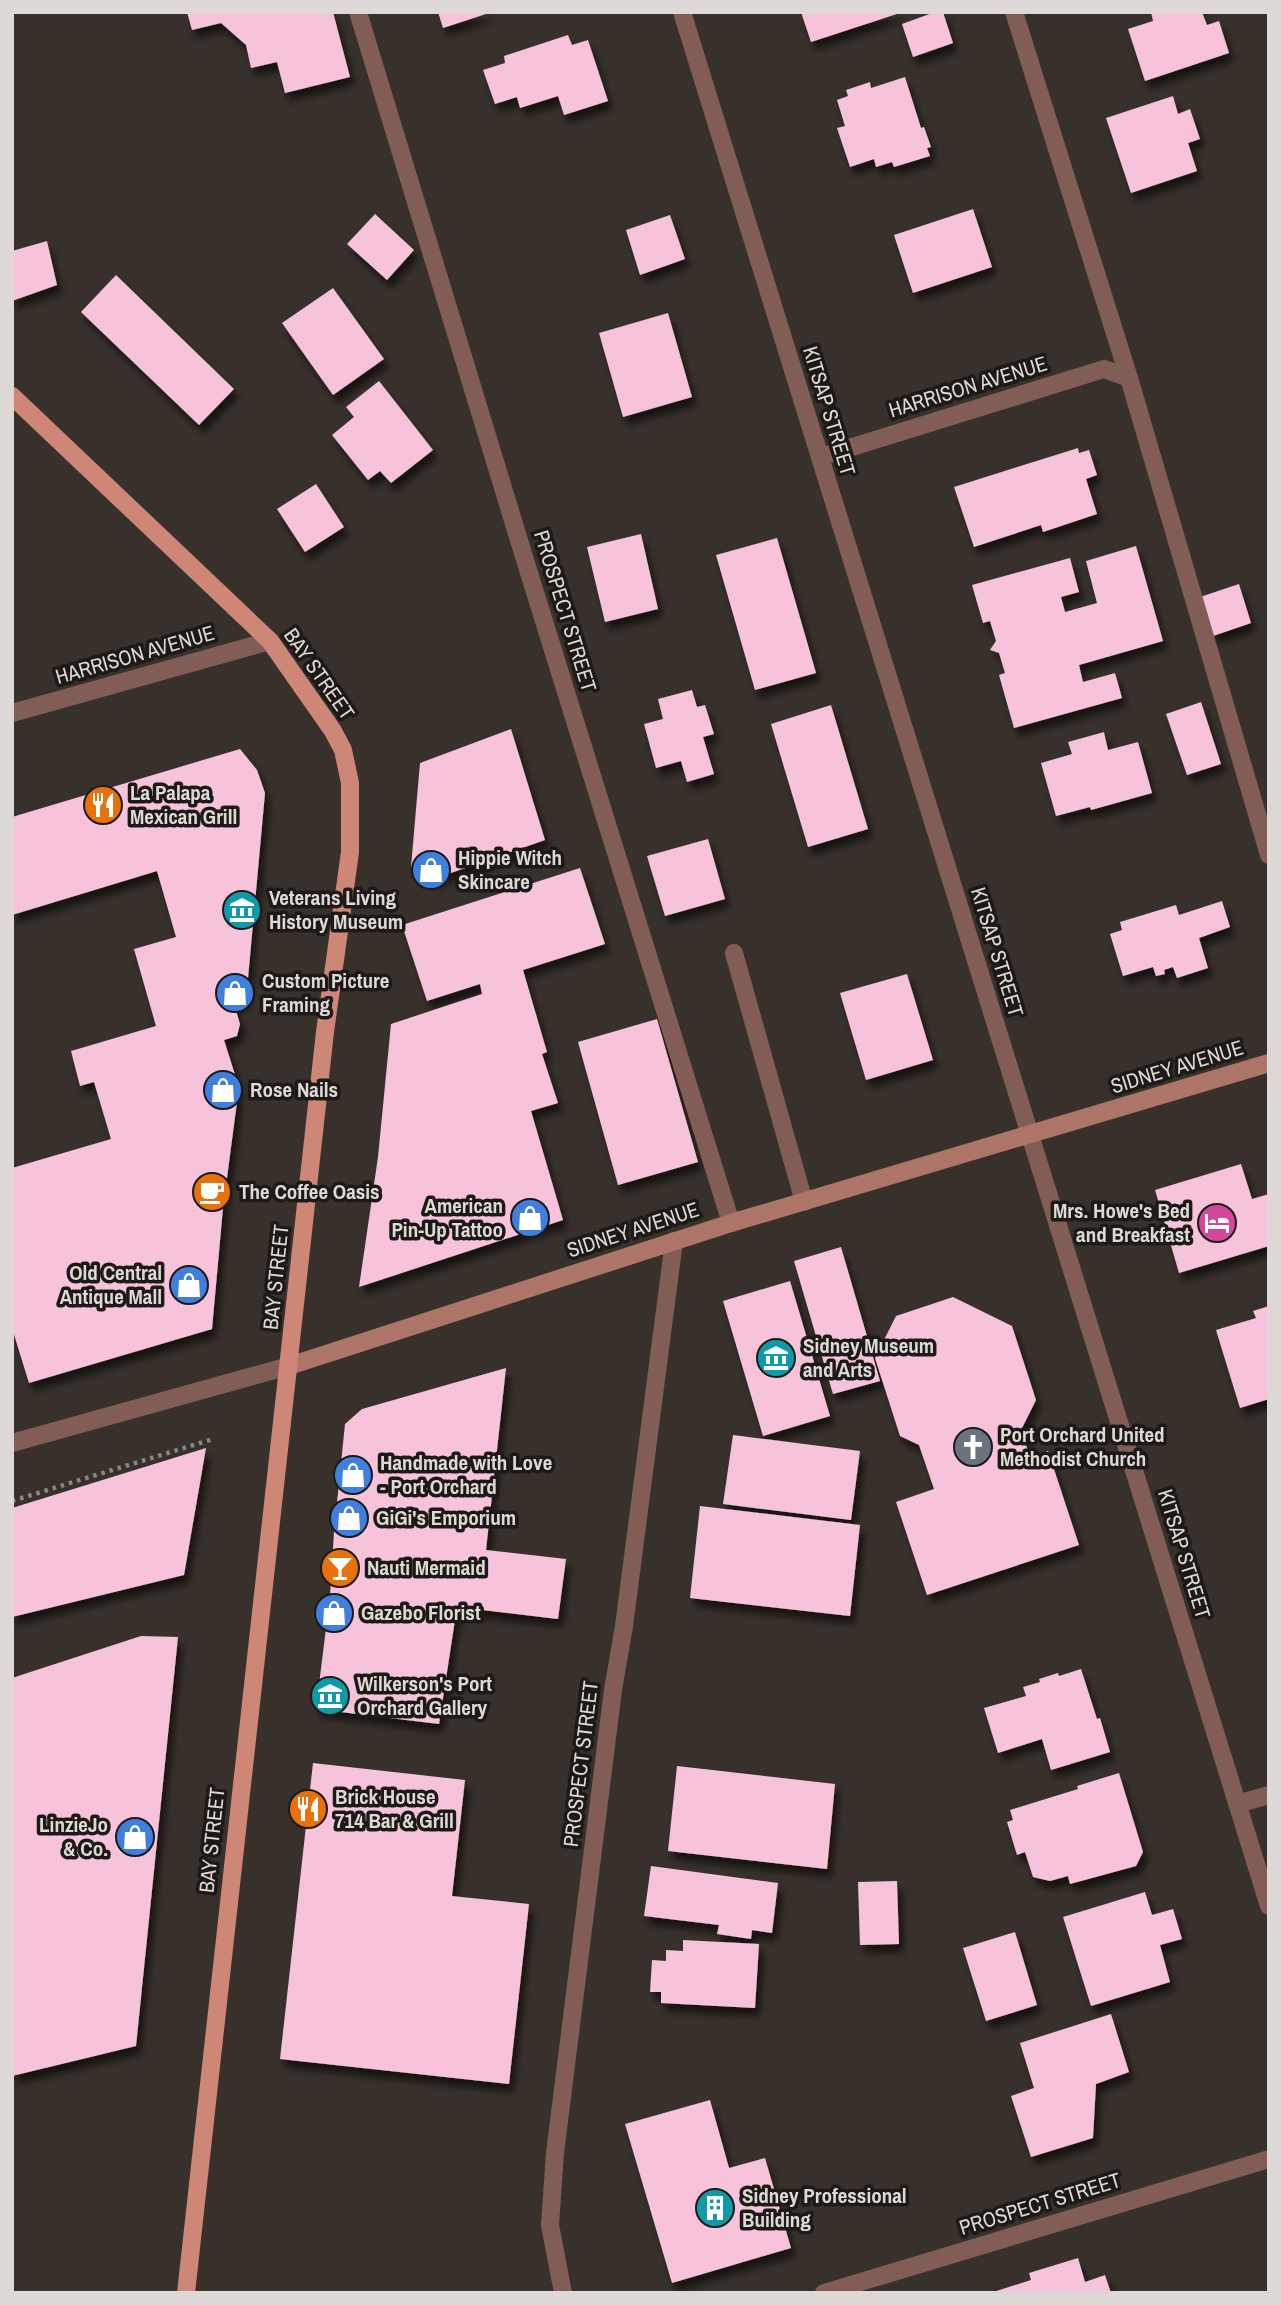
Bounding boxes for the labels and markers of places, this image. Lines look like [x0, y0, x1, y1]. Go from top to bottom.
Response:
place label: La Palapa Mexican Grill [130, 778, 237, 831]
restaurant icon: La Palapa Mexican Grill [82, 784, 124, 826]
place label: Hippie Witch Skincare [458, 843, 562, 896]
shop icon: Hippie Witch Skincare [410, 849, 452, 891]
place label: Veterans Living History Museum [269, 883, 403, 936]
museum icon: Veterans Living History Museum [221, 889, 263, 931]
place label: Custom Picture Framing [262, 966, 389, 1019]
shop icon: Custom Picture Framing [214, 972, 256, 1014]
shop icon: Rose Nails [202, 1069, 244, 1111]
place label: Rose Nails [250, 1075, 338, 1104]
cafe icon: The Coffee Oasis [191, 1171, 233, 1213]
place label: The Coffee Oasis [239, 1177, 380, 1206]
place label: American Pin-Up Tattoo [391, 1191, 503, 1244]
place label: Mrs. Howe's Bed and Breakfast [1053, 1196, 1190, 1249]
shop icon: American Pin-Up Tattoo [509, 1197, 551, 1239]
hotel icon: Mrs. Howe's Bed and Breakfast [1196, 1202, 1238, 1244]
place label: Old Central Antique Mall [60, 1258, 162, 1311]
shop icon: Old Central Antique Mall [168, 1264, 210, 1306]
place label: Sidney Museum and Arts [803, 1331, 934, 1384]
museum icon: Sidney Museum and Arts [755, 1337, 797, 1379]
place label: Port Orchard United Methodist Church [1000, 1420, 1165, 1473]
church icon: Port Orchard United Methodist Church [952, 1426, 994, 1468]
place label: Handmade with Love - Port Orchard [380, 1448, 552, 1501]
shop icon: Handmade with Love - Port Orchard [332, 1454, 374, 1496]
shop icon: GiGi's Emporium [328, 1497, 370, 1539]
place label: GiGi's Emporium [376, 1503, 516, 1532]
bar icon: Nauti Mermaid [319, 1547, 361, 1589]
place label: Nauti Mermaid [367, 1553, 486, 1582]
shop icon: Gazebo Florist [313, 1592, 355, 1634]
place label: Gazebo Florist [361, 1598, 481, 1627]
place label: Wilkerson's Port Orchard Gallery [357, 1669, 492, 1722]
museum icon: Wilkerson's Port Orchard Gallery [309, 1675, 351, 1717]
place label: Brick House 714 Bar & Grill [335, 1782, 454, 1835]
restaurant icon: Brick House 714 Bar & Grill [287, 1788, 329, 1830]
place label: LinzieJo & Co. [39, 1810, 108, 1863]
shop icon: LinzieJo & Co. [114, 1816, 156, 1858]
place label: Sidney Professional Building [742, 2181, 907, 2234]
building icon: Sidney Professional Building [694, 2187, 736, 2229]

